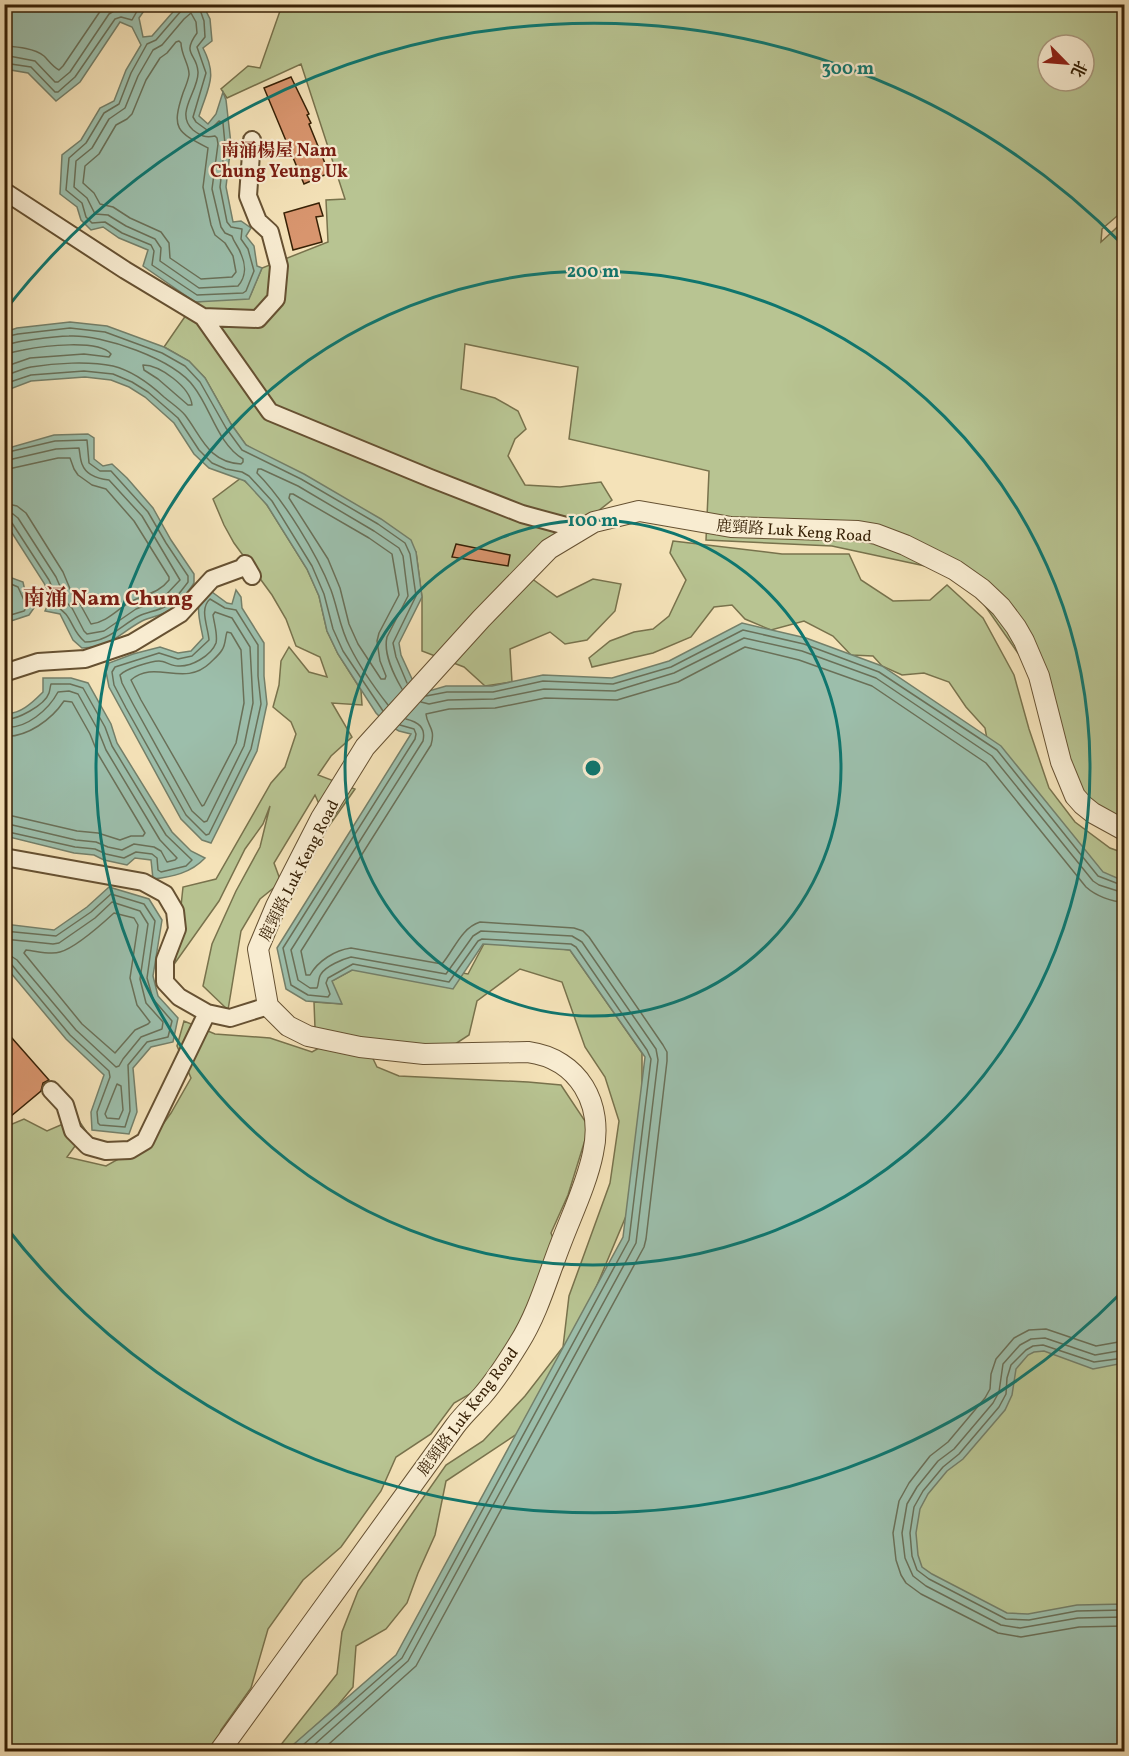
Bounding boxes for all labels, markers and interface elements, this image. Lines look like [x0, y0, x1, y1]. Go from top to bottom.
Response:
north arrow [1036, 33, 1096, 93]
text: 300 m [822, 57, 874, 82]
text: 北 [1064, 57, 1091, 80]
district label: 南涌楊屋 Nam Chung Yeung Uk [210, 139, 348, 185]
text: 200 m [567, 260, 619, 285]
text: 100 m [568, 509, 618, 534]
street label: 鹿頸路 Luk Keng Road [715, 516, 872, 548]
district label: 南涌 Nam Chung [23, 584, 193, 615]
centre of rings [583, 758, 603, 778]
street label: 鹿頸路 Luk Keng Road [255, 796, 345, 945]
street label: 鹿頸路 Luk Keng Road [413, 1343, 524, 1481]

